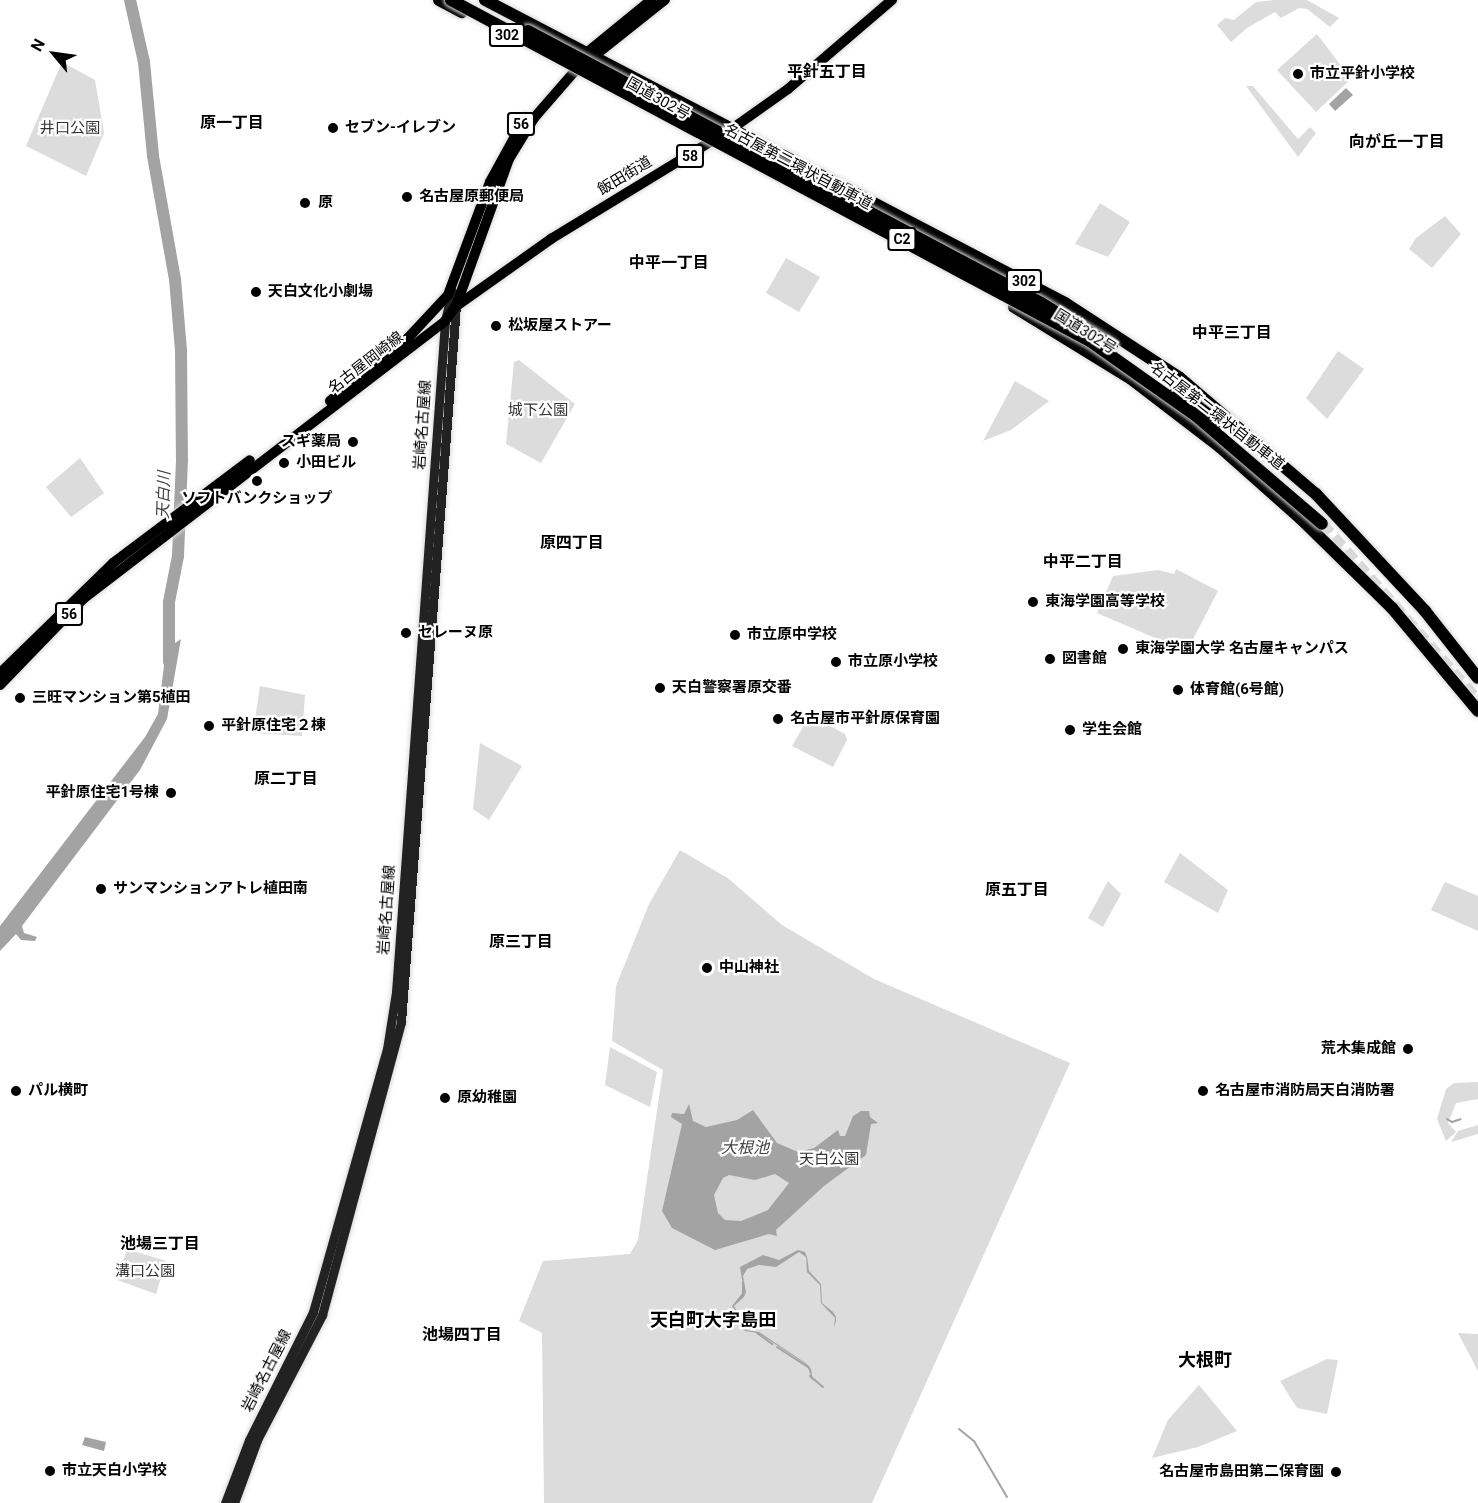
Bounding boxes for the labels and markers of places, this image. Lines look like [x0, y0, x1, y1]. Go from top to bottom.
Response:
place label: 市立平針小学校 [1310, 65, 1415, 83]
marker: 市立平針小学校 [1291, 67, 1305, 81]
place label: セブン-イレブン [345, 119, 456, 137]
marker: セブン-イレブン [326, 121, 340, 135]
place label: 名古屋原郵便局 [419, 188, 524, 206]
marker: 名古屋原郵便局 [400, 190, 414, 204]
marker: 原 [296, 194, 314, 212]
place label: 原 [318, 194, 333, 212]
place label: 天白文化小劇場 [268, 283, 373, 301]
marker: 天白文化小劇場 [249, 285, 263, 299]
place label: 松坂屋ストアー [508, 317, 612, 335]
marker: 松坂屋ストアー [489, 319, 503, 333]
place label: スギ薬局 [281, 433, 341, 451]
marker: スギ薬局 [346, 435, 360, 449]
place label: 小田ビル [296, 454, 356, 472]
marker: 小田ビル [277, 456, 291, 470]
marker: ソフトバンクショップ [250, 474, 264, 488]
place label: ソフトバンクショップ [182, 490, 332, 508]
place label: 東海学園高等学校 [1045, 593, 1165, 611]
marker: 東海学園高等学校 [1026, 595, 1040, 609]
place label: セレーヌ原 [418, 624, 493, 642]
marker: セレーヌ原 [399, 626, 413, 640]
place label: 市立原中学校 [747, 626, 837, 644]
marker: 市立原中学校 [728, 628, 742, 642]
place label: 東海学園大学 名古屋キャンパス [1135, 640, 1349, 658]
marker: 東海学園大学 名古屋キャンパス [1116, 642, 1130, 656]
place label: 図書館 [1062, 650, 1107, 668]
marker: 図書館 [1043, 652, 1057, 666]
place label: 市立原小学校 [848, 653, 938, 671]
marker: 市立原小学校 [829, 655, 843, 669]
place label: 天白警察署原交番 [672, 679, 792, 697]
marker: 天白警察署原交番 [653, 681, 667, 695]
place label: 体育館(6号館) [1190, 681, 1284, 699]
marker: 体育館(6号館) [1171, 683, 1185, 697]
place label: 三旺マンション第5植田 [32, 689, 191, 707]
marker: 三旺マンション第5植田 [13, 691, 27, 705]
place label: 名古屋市平針原保育園 [790, 710, 940, 728]
marker: 名古屋市平針原保育園 [771, 712, 785, 726]
place label: 平針原住宅２棟 [221, 717, 326, 735]
marker: 平針原住宅２棟 [202, 719, 216, 733]
place label: 学生会館 [1082, 721, 1142, 739]
marker: 学生会館 [1063, 723, 1077, 737]
place label: 平針原住宅1号棟 [45, 784, 159, 802]
marker: 平針原住宅1号棟 [164, 786, 178, 800]
place label: サンマンションアトレ植田南 [113, 880, 308, 898]
marker: サンマンションアトレ植田南 [94, 882, 108, 896]
place label: 中山神社 [719, 959, 779, 977]
marker: 中山神社 [700, 961, 714, 975]
place label: 荒木集成館 [1321, 1040, 1396, 1058]
marker: 荒木集成館 [1401, 1042, 1415, 1056]
place label: パル横町 [28, 1082, 88, 1100]
place label: 名古屋市消防局天白消防署 [1215, 1082, 1395, 1100]
marker: パル横町 [9, 1084, 23, 1098]
marker: 名古屋市消防局天白消防署 [1196, 1084, 1210, 1098]
place label: 原幼稚園 [457, 1089, 517, 1107]
marker: 原幼稚園 [438, 1091, 452, 1105]
place label: 市立天白小学校 [62, 1462, 167, 1480]
place label: 名古屋市島田第二保育園 [1159, 1463, 1324, 1481]
marker: 市立天白小学校 [43, 1464, 57, 1478]
marker: 名古屋市島田第二保育園 [1329, 1465, 1343, 1479]

